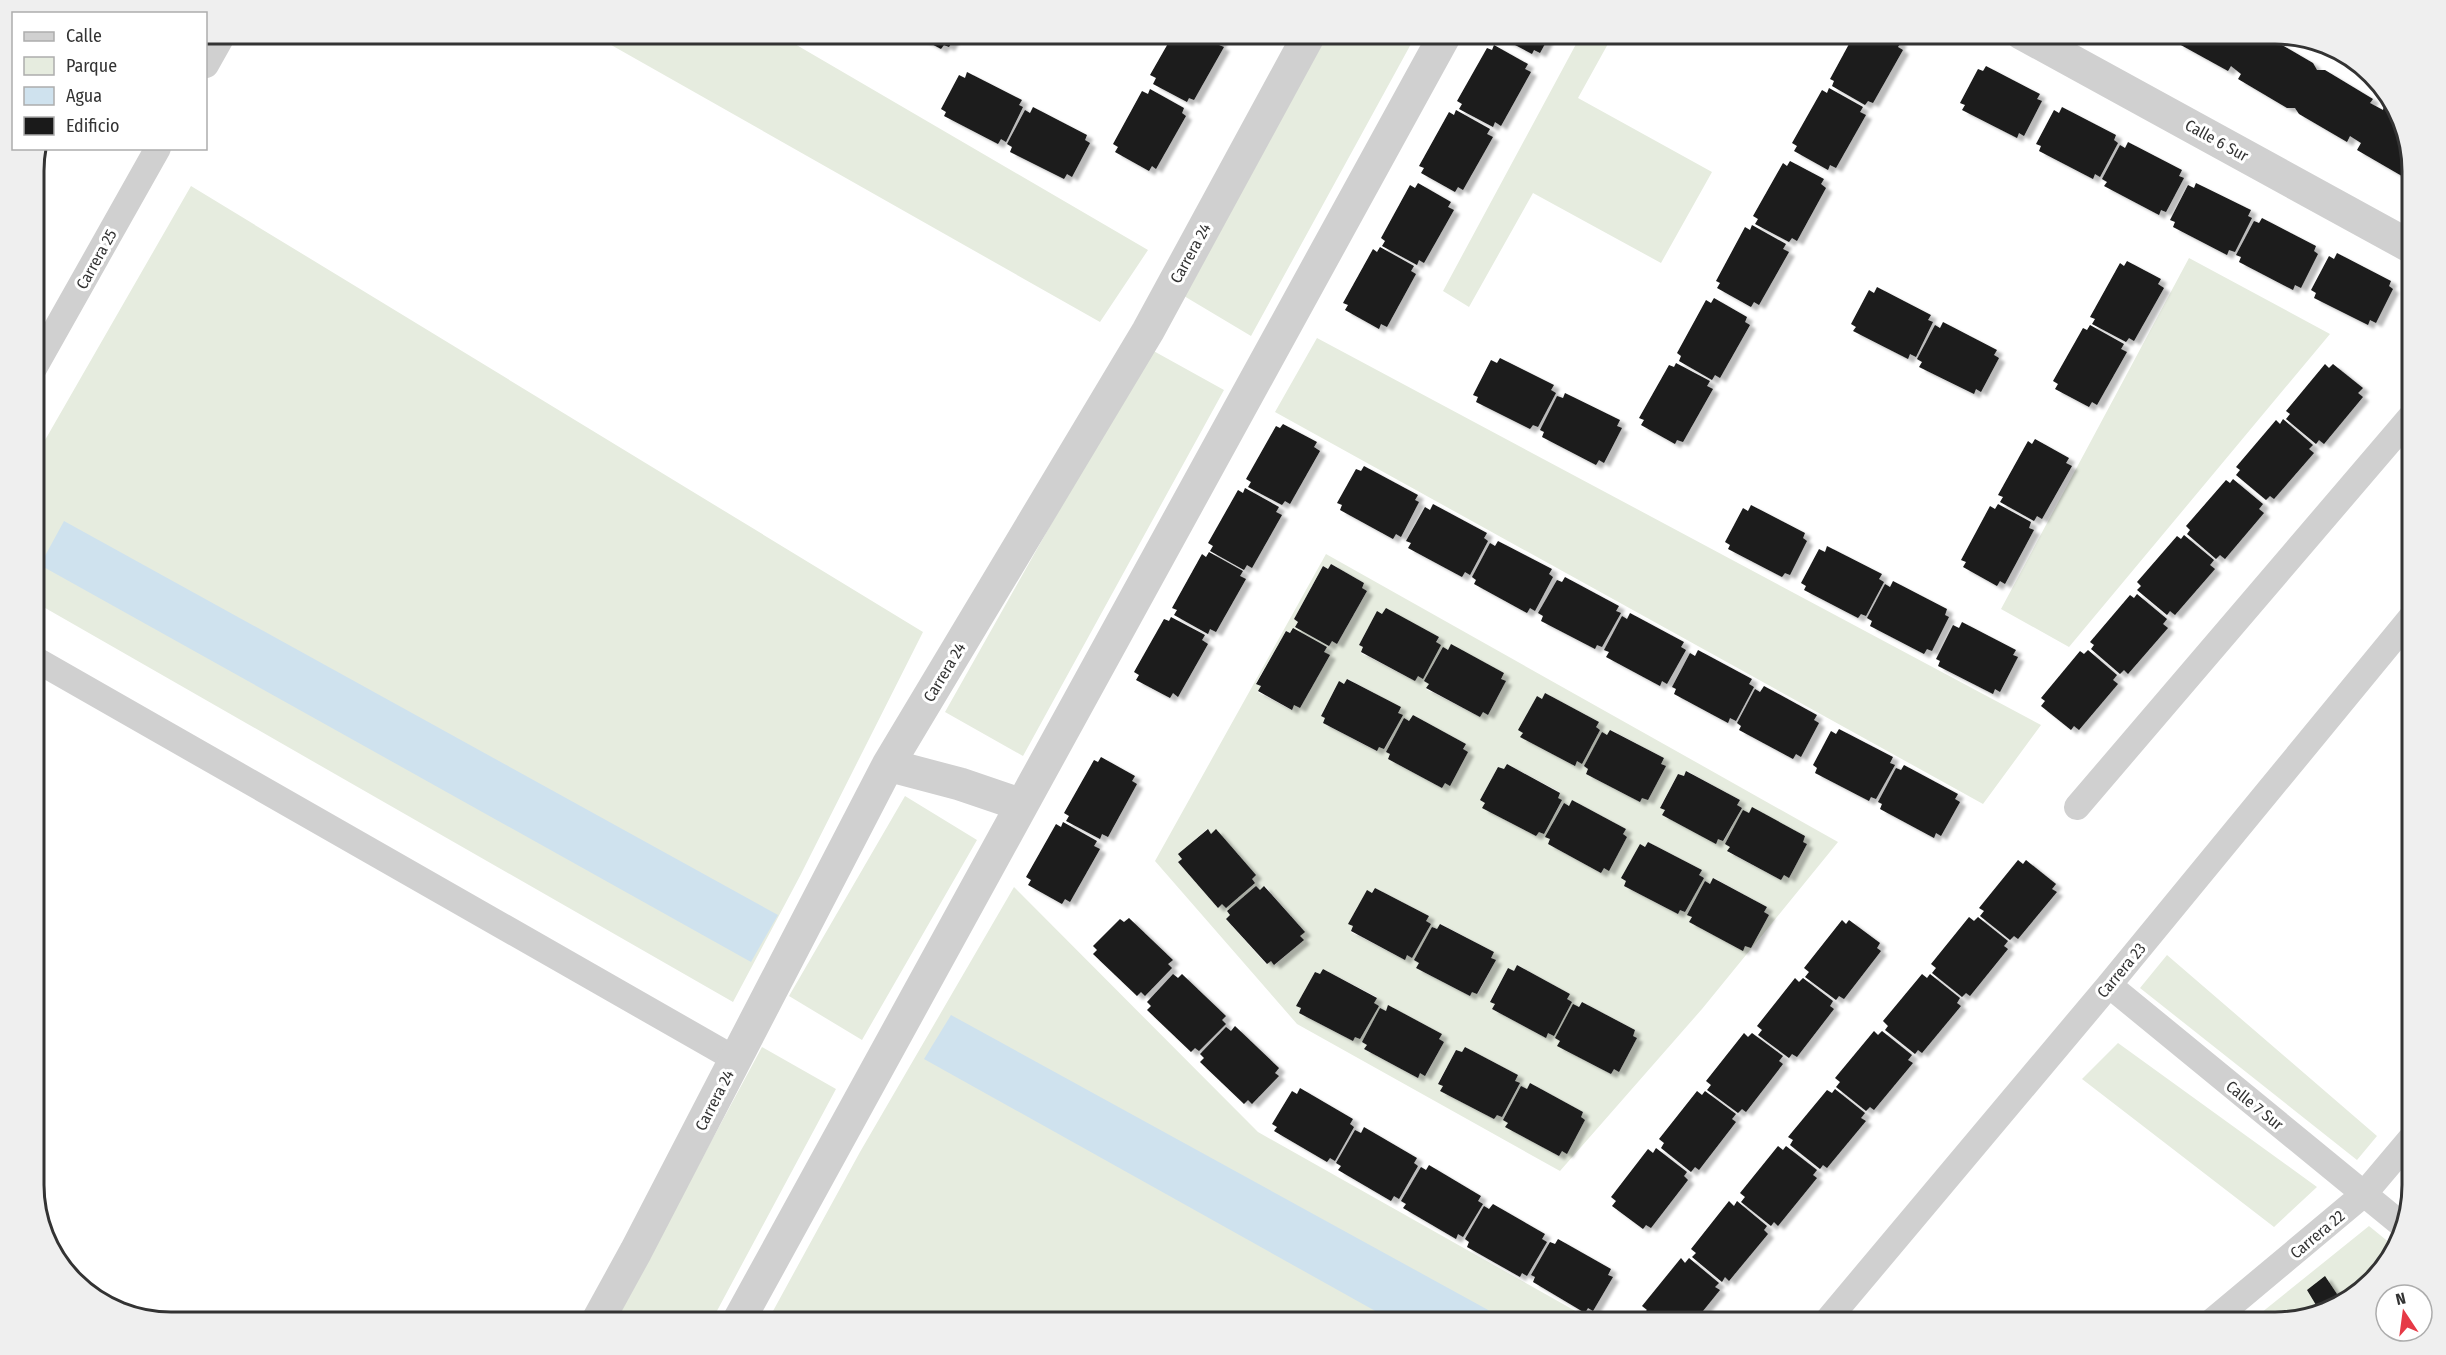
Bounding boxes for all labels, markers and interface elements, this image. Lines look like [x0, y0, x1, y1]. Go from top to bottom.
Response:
legend [12, 12, 207, 150]
text: Calle [66, 25, 102, 47]
text: Parque [66, 55, 117, 77]
text: Agua [66, 85, 102, 107]
text: Edificio [66, 115, 119, 137]
street label: Calle 6 Sur [2182, 115, 2252, 166]
street label: Carrera 24 [1166, 220, 1215, 287]
street label: Carrera 25 [72, 226, 121, 293]
street label: Carrera 24 [919, 639, 970, 705]
street label: Carrera 23 [2093, 939, 2150, 1001]
street label: Carrera 24 [691, 1066, 738, 1134]
street label: Calle 7 Sur [2222, 1077, 2287, 1134]
street label: Carrera 22 [2286, 1206, 2348, 1263]
north arrow [2374, 1283, 2434, 1343]
text: N [2394, 1289, 2408, 1309]

